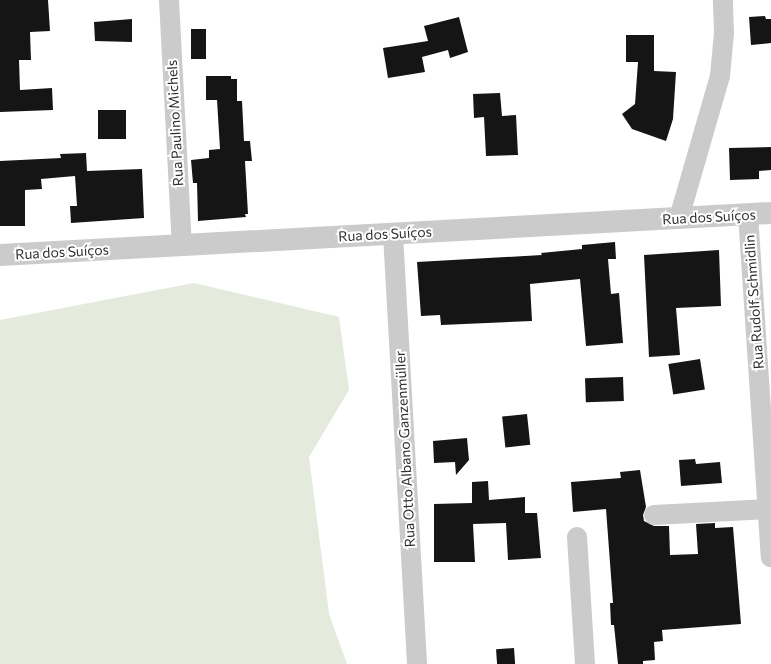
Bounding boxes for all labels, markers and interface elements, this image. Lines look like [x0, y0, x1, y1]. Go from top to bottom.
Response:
street label: Rua Paulino Michels [163, 59, 187, 187]
street label: Rua dos Suíços [662, 206, 756, 228]
street label: Rua dos Suíços [338, 223, 432, 245]
street label: Rua Rudolf Schmidlin [741, 234, 767, 370]
street label: Rua dos Suíços [15, 241, 109, 263]
street label: Rua Otto Albano Ganzenmüller [391, 350, 419, 548]

